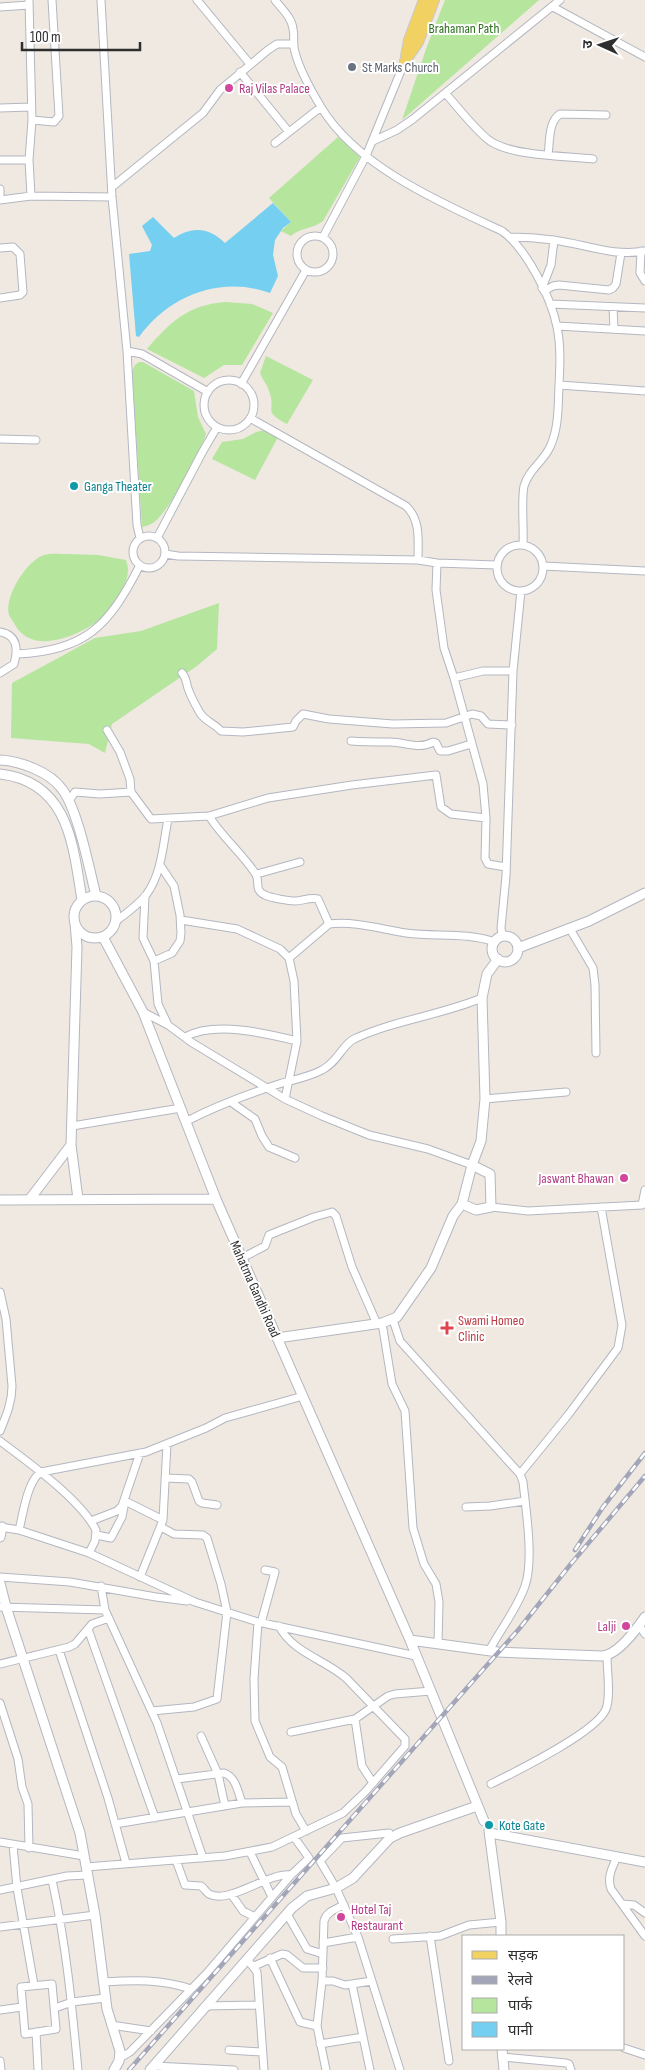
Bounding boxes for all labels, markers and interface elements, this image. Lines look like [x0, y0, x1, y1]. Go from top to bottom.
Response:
scale bar [22, 20, 140, 52]
park label: Brahaman Path [429, 20, 499, 37]
north arrow [575, 20, 625, 70]
text: 100 m [30, 28, 61, 47]
text: उ [579, 39, 596, 49]
place label: St Marks Church [362, 59, 439, 76]
marker: St Marks Church [346, 61, 358, 73]
place label: Raj Vilas Palace [239, 80, 310, 97]
marker: Raj Vilas Palace [223, 82, 235, 94]
place label: Ganga Theater [84, 478, 152, 495]
marker: Ganga Theater [68, 480, 80, 492]
place label: Jaswant Bhawan [537, 1170, 614, 1187]
marker: Jaswant Bhawan [618, 1172, 630, 1184]
street label: Mahatma Gandhi Road [226, 1238, 284, 1340]
place label: Swami Homeo Clinic [458, 1312, 524, 1345]
marker: Swami Homeo Clinic [440, 1321, 454, 1335]
place label: Lalji [597, 1618, 616, 1635]
marker: Lalji [620, 1620, 632, 1632]
place label: Kote Gate [499, 1817, 545, 1834]
marker: Kote Gate [483, 1819, 495, 1831]
place label: Hotel Taj Restaurant [351, 1901, 403, 1934]
marker: Hotel Taj Restaurant [335, 1911, 347, 1923]
legend [462, 1935, 625, 2050]
text: सड़क [508, 1946, 538, 1965]
text: रेलवे [507, 1971, 533, 1990]
text: पार्क [508, 1996, 532, 2015]
text: पानी [508, 2021, 534, 2040]

